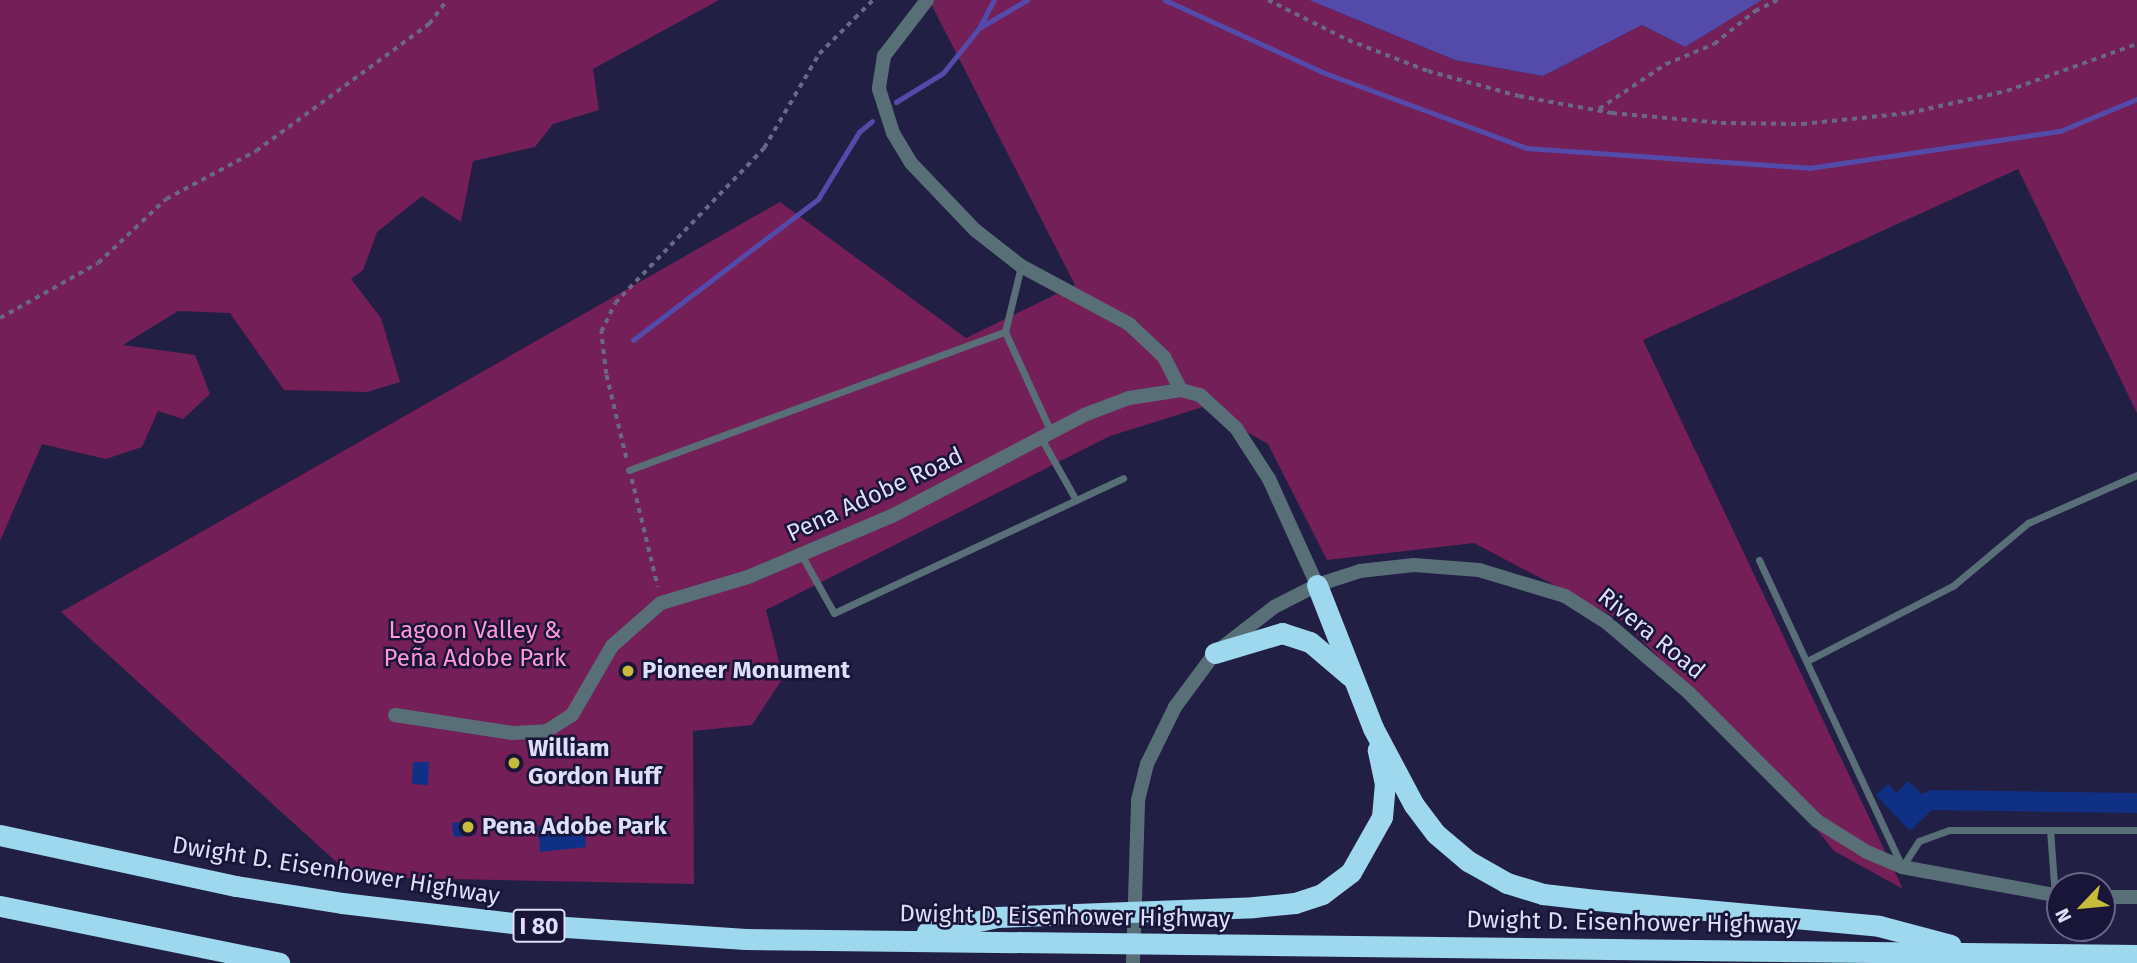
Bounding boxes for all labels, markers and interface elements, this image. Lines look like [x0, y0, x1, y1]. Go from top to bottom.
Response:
street label: Pena Adobe Road [782, 442, 968, 548]
street label: Rivera Road [1592, 582, 1710, 686]
park label: Lagoon Valley & Peña Adobe Park [384, 617, 566, 673]
place label: Pioneer Monument [642, 657, 850, 685]
marker: Pioneer Monument [620, 663, 636, 679]
place label: William Gordon Huff [528, 735, 661, 791]
marker: William Gordon Huff [506, 755, 522, 771]
place label: Pena Adobe Park [482, 813, 667, 841]
marker: Pena Adobe Park [460, 819, 476, 835]
street label: Dwight D. Eisenhower Highway [170, 831, 502, 911]
north arrow [2046, 872, 2116, 942]
street label: Dwight D. Eisenhower Highway [899, 900, 1231, 934]
text: N [2050, 905, 2077, 926]
road number: I 80 [511, 906, 567, 945]
street label: Dwight D. Eisenhower Highway [1466, 906, 1798, 940]

